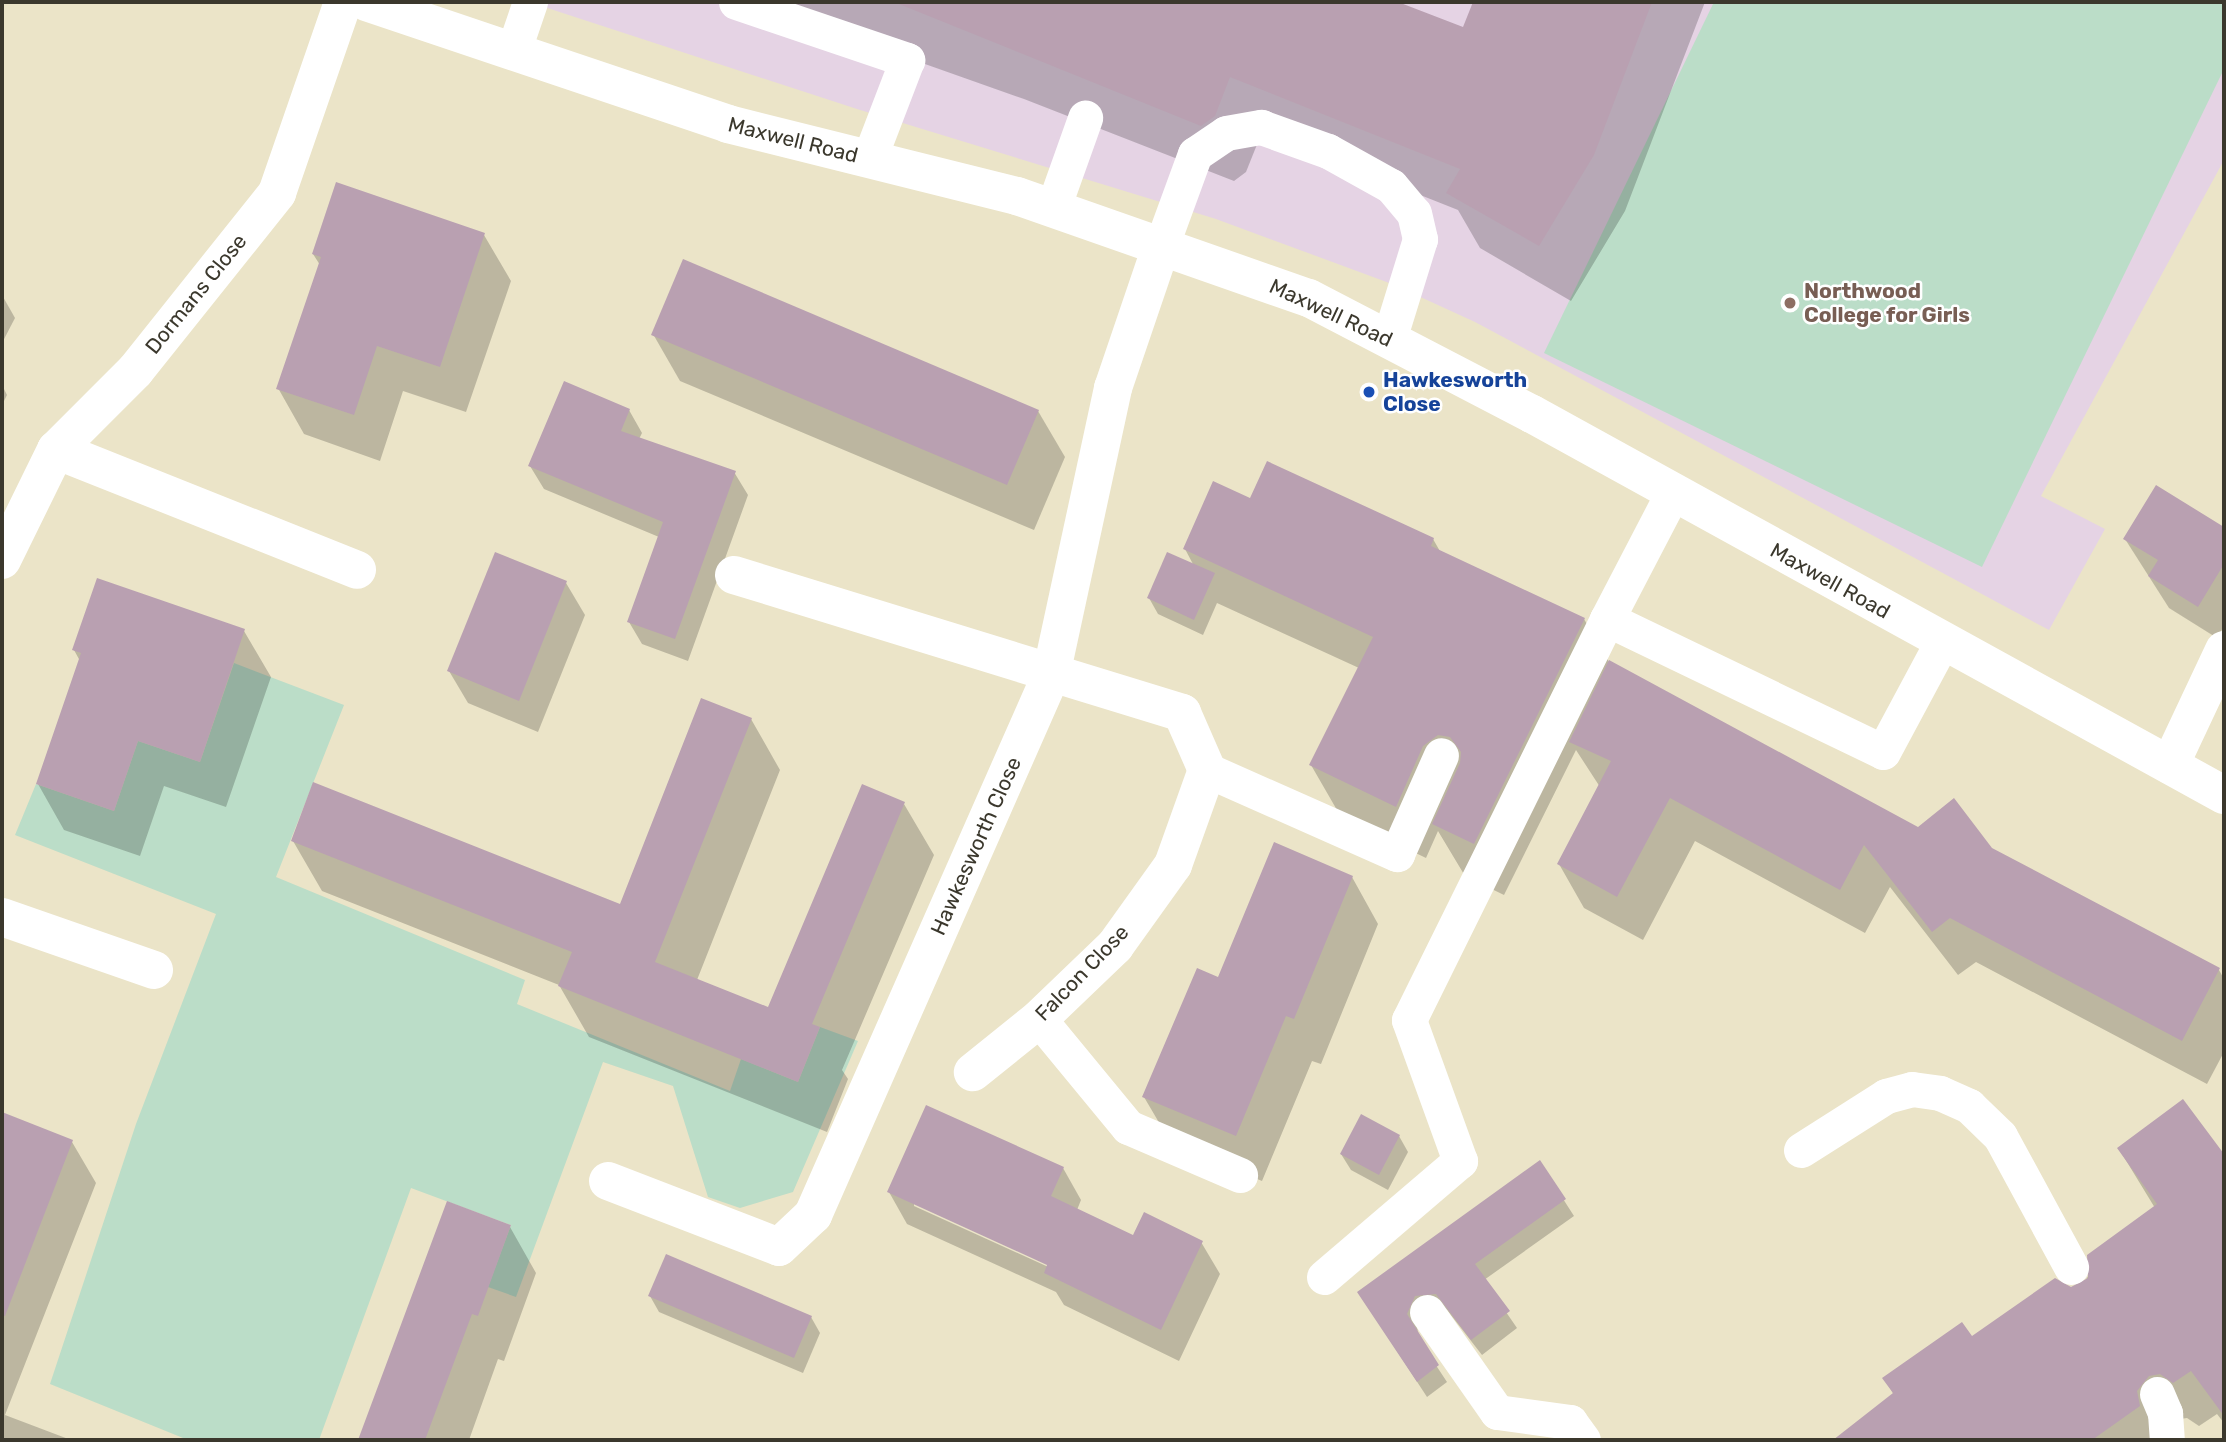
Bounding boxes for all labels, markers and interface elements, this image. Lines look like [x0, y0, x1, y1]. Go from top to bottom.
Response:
street label: Maxwell Road [725, 112, 861, 168]
street label: Dormans Close [140, 229, 252, 359]
street label: Maxwell Road [1265, 273, 1397, 353]
place label: Northwood College for Girls [1804, 278, 1971, 328]
marker: Northwood College for Girls [1782, 295, 1798, 311]
place label: Hawkesworth Close [1383, 367, 1527, 417]
marker: Hawkesworth Close [1361, 384, 1377, 400]
street label: Maxwell Road [1766, 538, 1894, 624]
street label: Hawkesworth Close [925, 753, 1027, 939]
street label: Falcon Close [1030, 920, 1134, 1026]

